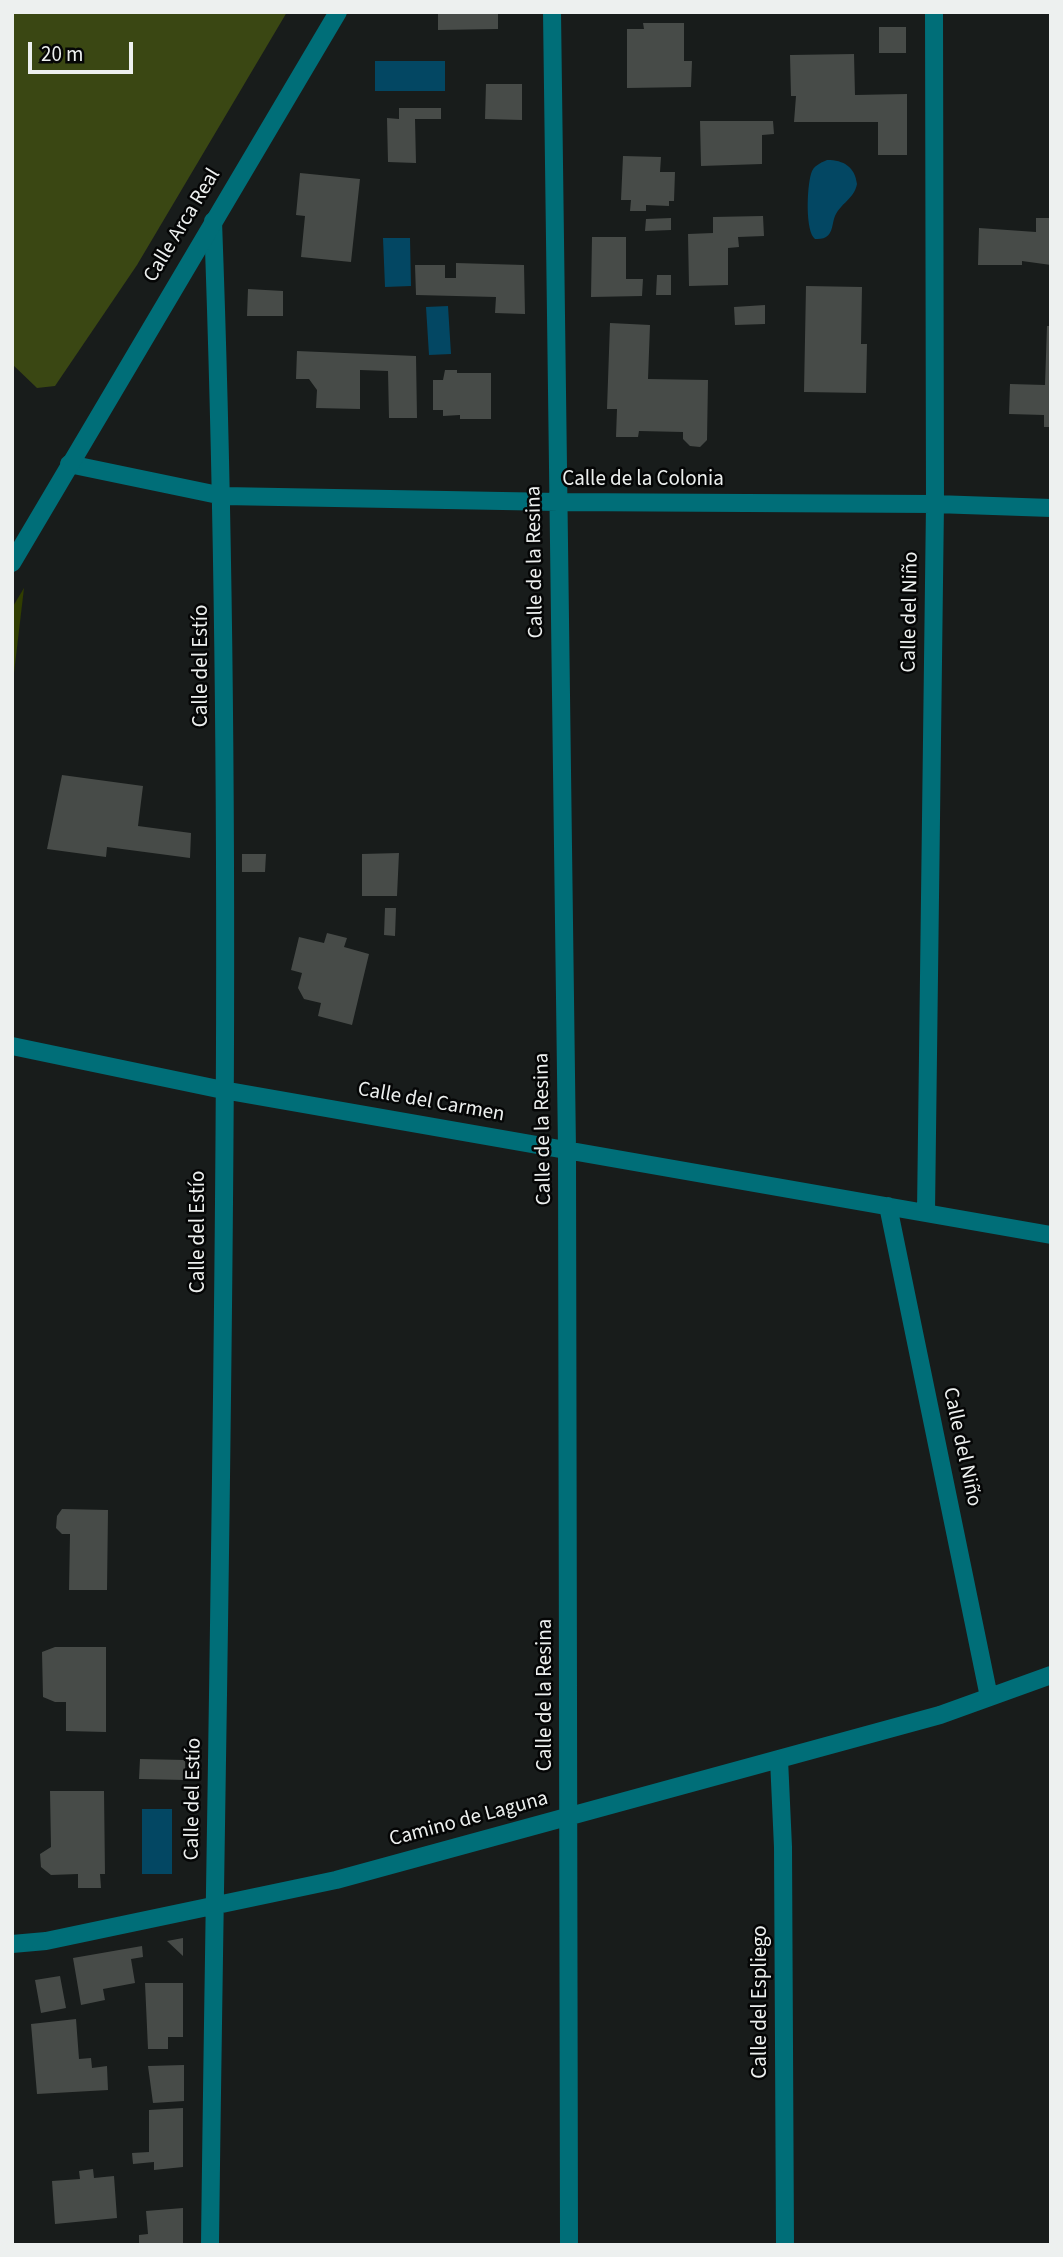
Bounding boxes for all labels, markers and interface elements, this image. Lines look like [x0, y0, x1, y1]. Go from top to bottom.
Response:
scale bar [32, 28, 136, 72]
text: 20 m [41, 39, 83, 69]
street label: Calle Arca Real [139, 165, 227, 287]
street label: Calle de la Colonia [562, 467, 724, 493]
street label: Calle de la Resina [522, 486, 550, 638]
street label: Calle del Niño [897, 551, 925, 673]
street label: Calle del Estío [189, 605, 215, 727]
street label: Calle de la Resina [530, 1053, 558, 1205]
street label: Calle del Carmen [356, 1078, 506, 1128]
street label: Calle del Estío [186, 1171, 212, 1293]
street label: Calle del Niño [936, 1385, 986, 1509]
street label: Calle de la Resina [533, 1619, 559, 1771]
street label: Calle del Estío [180, 1737, 208, 1861]
street label: Camino de Laguna [387, 1787, 551, 1853]
street label: Calle del Espliego [748, 1925, 774, 2079]

